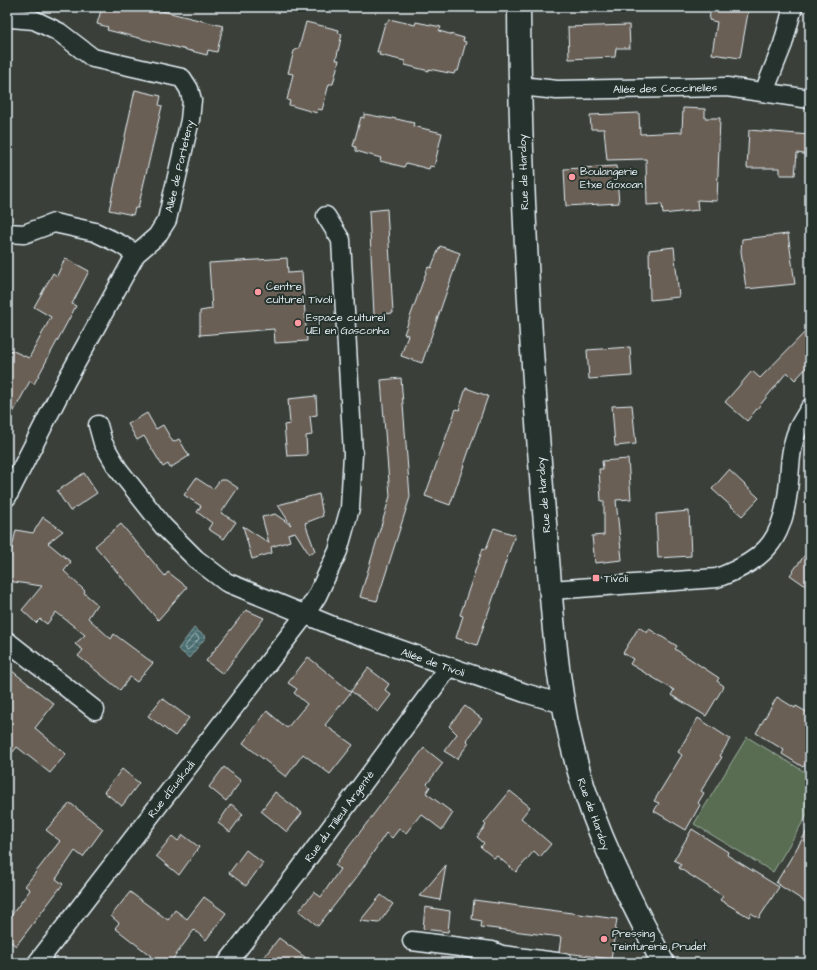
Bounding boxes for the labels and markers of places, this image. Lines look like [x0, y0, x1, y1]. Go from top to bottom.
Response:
place label: Boulangerie Etxe Goxoan [580, 164, 643, 192]
marker: Boulangerie Etxe Goxoan [567, 172, 577, 182]
place label: Centre culturel Tivoli [266, 279, 333, 307]
marker: Centre culturel Tivoli [253, 287, 263, 297]
place label: Espace culturel UEI en Gasconha [306, 310, 389, 338]
marker: Espace culturel UEI en Gasconha [293, 318, 303, 328]
place label: Tivoli [604, 571, 628, 586]
marker: Tivoli [591, 573, 601, 583]
place label: Pressing Teinturerie Prudet [612, 926, 707, 954]
marker: Pressing Teinturerie Prudet [599, 934, 609, 944]

